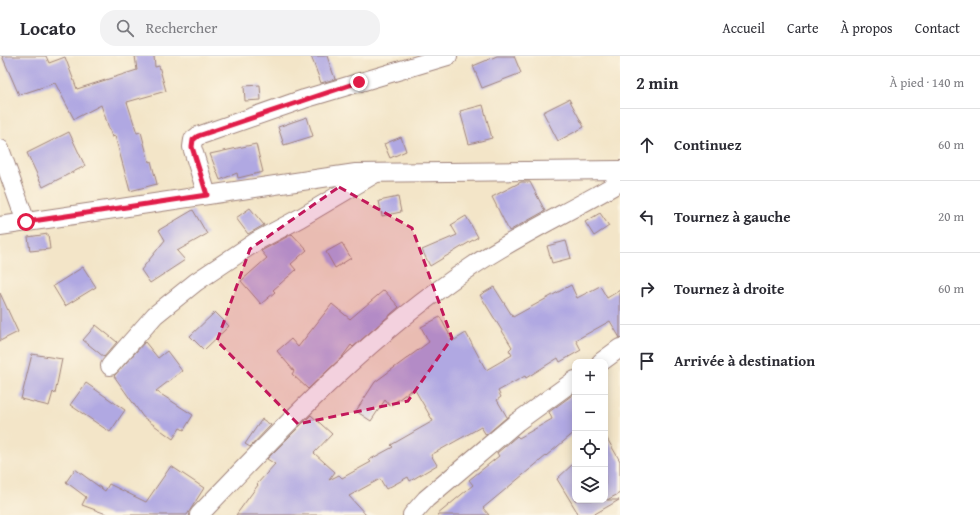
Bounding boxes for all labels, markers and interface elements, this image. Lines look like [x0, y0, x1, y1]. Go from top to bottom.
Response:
search box [100, 10, 380, 46]
text: Locato [20, 14, 76, 42]
icon: search [114, 17, 136, 39]
text: Rechercher [146, 17, 217, 38]
text: Accueil [722, 18, 765, 38]
text: Carte [787, 18, 819, 38]
text: À propos [841, 18, 893, 38]
text: Contact [915, 18, 960, 38]
text: 2 min [636, 70, 678, 95]
route end [350, 73, 368, 91]
text: À pied · 140 m [889, 73, 964, 92]
icon: ahead [636, 134, 658, 156]
text: Continuez [674, 134, 742, 155]
text: 60 m [938, 135, 964, 154]
icon: left [636, 206, 658, 228]
text: Tournez à gauche [674, 206, 791, 227]
text: 20 m [938, 207, 964, 226]
route start [17, 213, 35, 231]
icon: right [636, 278, 658, 300]
text: Tournez à droite [674, 278, 784, 299]
text: 60 m [938, 279, 964, 298]
icon: arrive [636, 350, 658, 372]
text: Arrivée à destination [674, 350, 815, 371]
map controls [572, 359, 608, 503]
button: + [572, 359, 608, 395]
button: − [572, 395, 608, 431]
button: locate [572, 431, 608, 467]
button: layers [572, 467, 608, 503]

